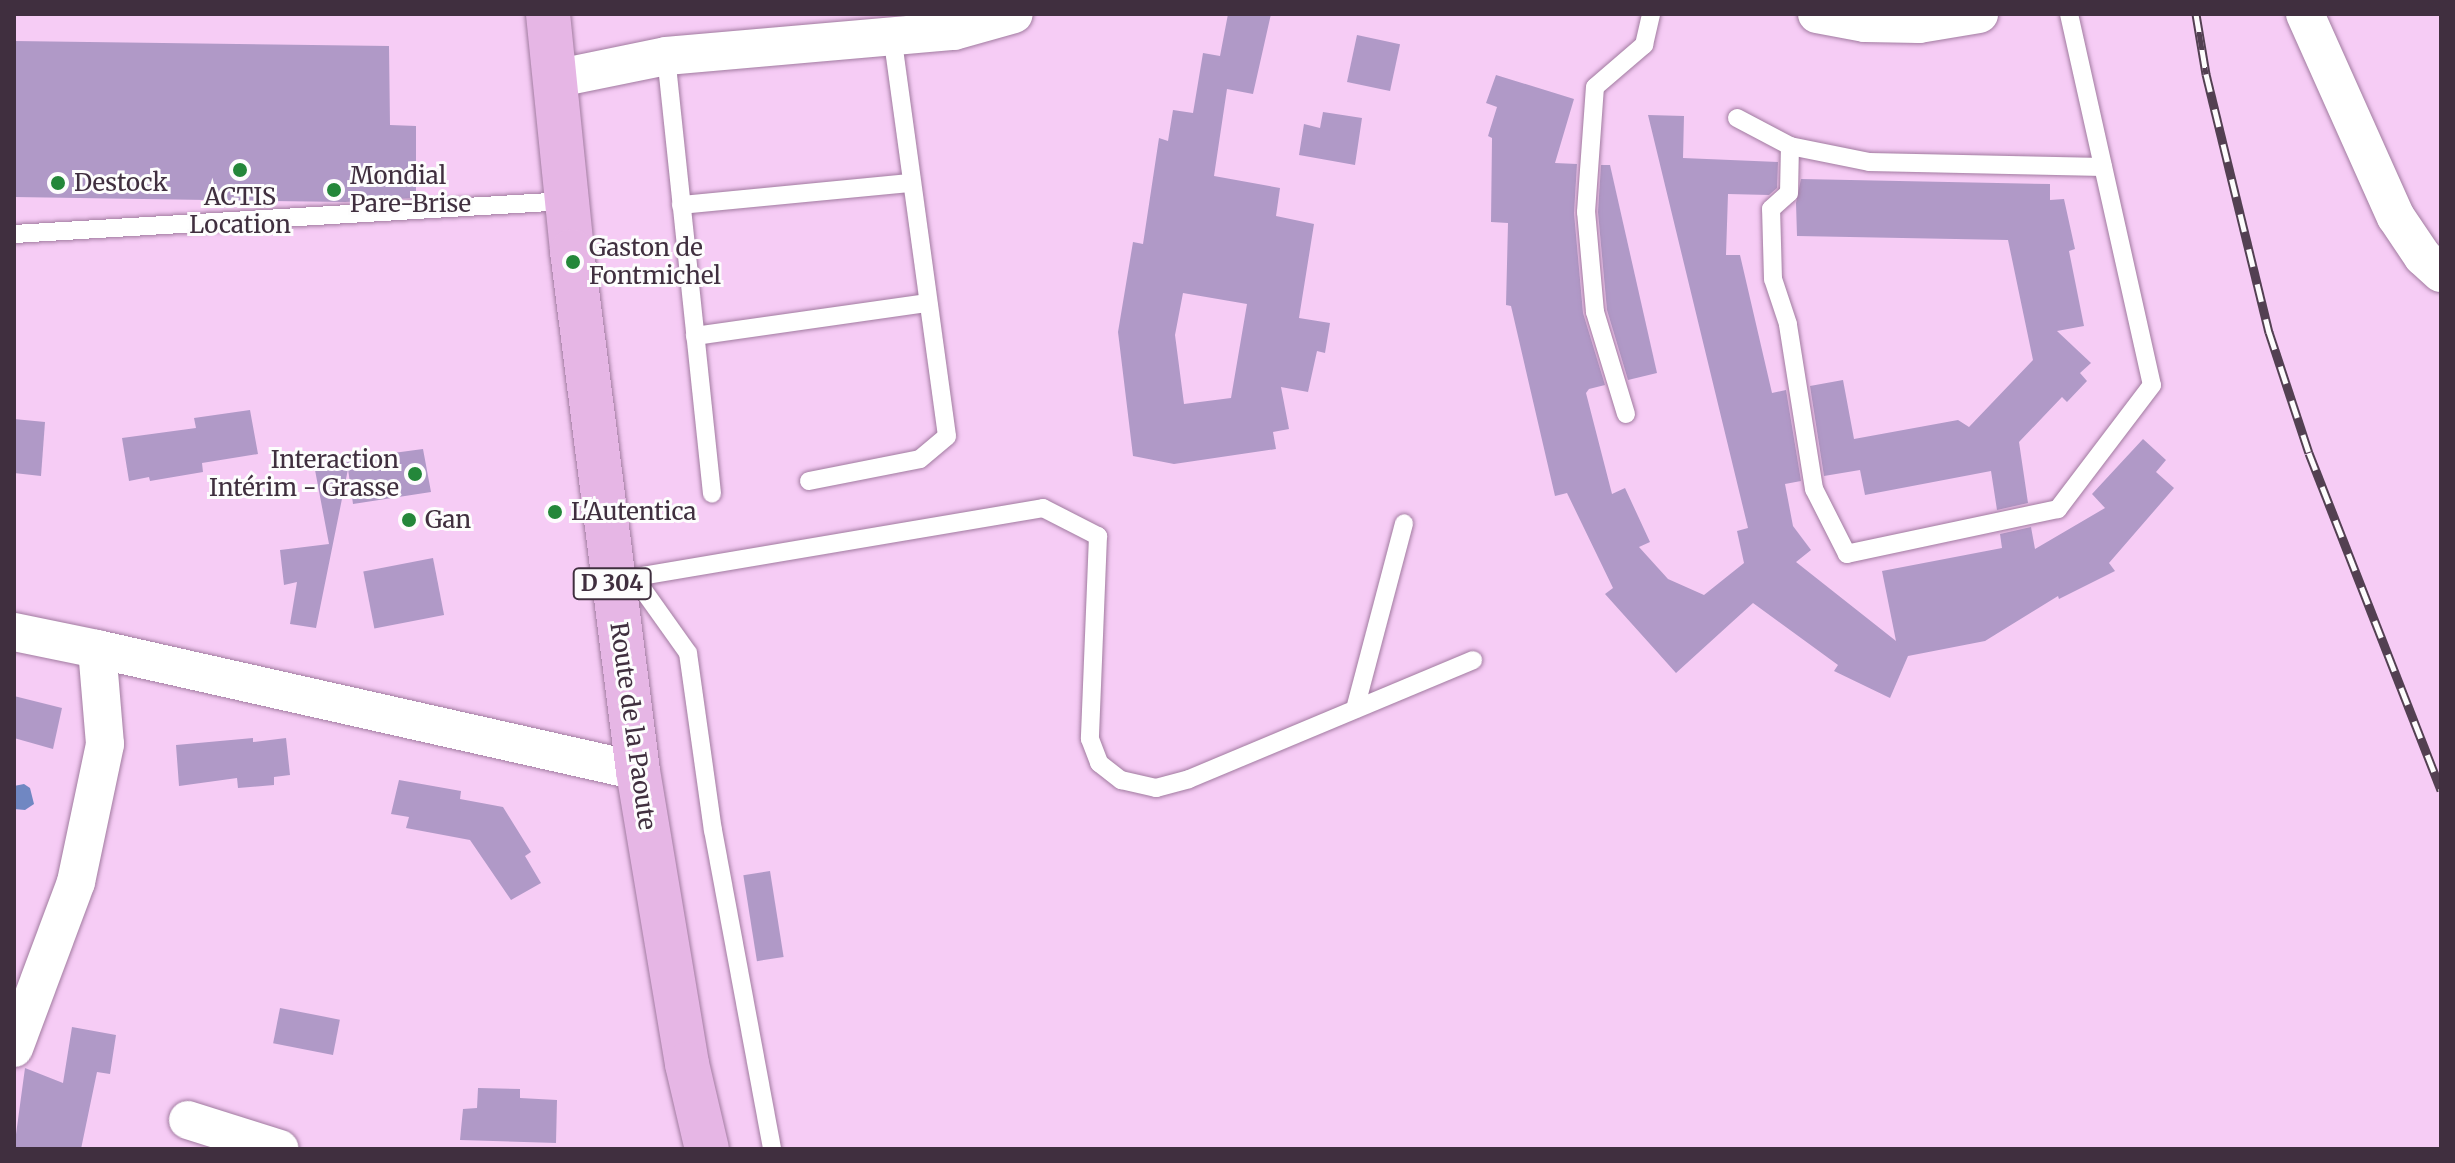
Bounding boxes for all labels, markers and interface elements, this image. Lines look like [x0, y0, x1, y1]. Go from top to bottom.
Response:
marker: ACTIS Location [231, 161, 249, 179]
place label: Mondial Pare-Brise [350, 162, 471, 218]
place label: Destock [74, 169, 168, 197]
marker: Destock [49, 174, 67, 192]
marker: Mondial Pare-Brise [325, 181, 343, 199]
place label: ACTIS Location [189, 183, 291, 239]
place label: Gaston de Fontmichel [589, 234, 721, 290]
marker: Gaston de Fontmichel [564, 253, 582, 271]
place label: Interaction Intérim - Grasse [209, 446, 399, 502]
marker: Interaction Intérim - Grasse [406, 465, 424, 483]
place label: L'Autentica [571, 498, 696, 526]
marker: L'Autentica [546, 503, 564, 521]
place label: Gan [425, 506, 471, 534]
marker: Gan [400, 511, 418, 529]
road number: D 304 [572, 566, 652, 602]
street label: Route de la Paoute [604, 620, 662, 832]

